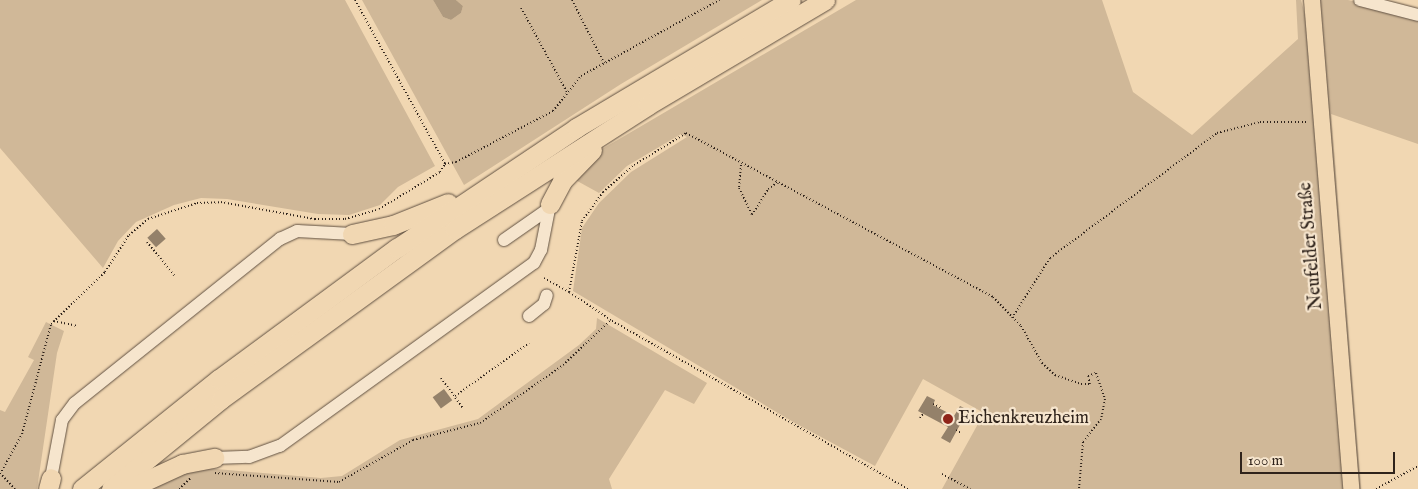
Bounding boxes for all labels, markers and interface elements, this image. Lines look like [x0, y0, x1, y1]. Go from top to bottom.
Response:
street label: Neufelder Straße [1296, 181, 1328, 311]
place label: Eichenkreuzheim [958, 408, 1089, 430]
marker: Eichenkreuzheim [942, 413, 954, 425]
scale bar [1243, 442, 1398, 474]
text: 100 m [1248, 451, 1283, 470]

